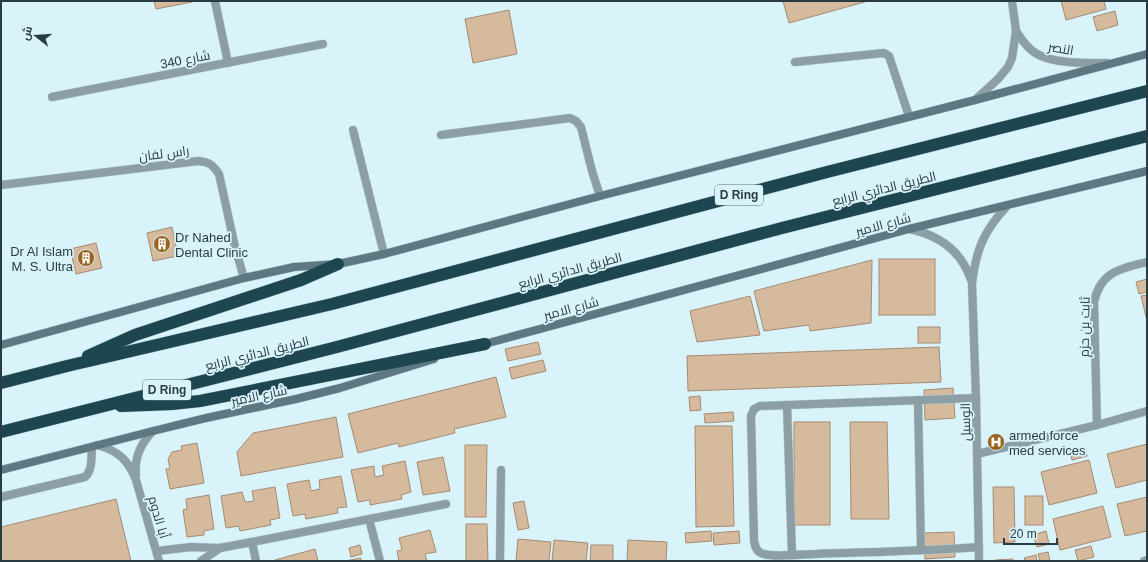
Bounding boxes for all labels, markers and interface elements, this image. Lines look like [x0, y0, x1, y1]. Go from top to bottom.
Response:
north arrow [16, 16, 56, 56]
text: ش [19, 25, 35, 42]
street label: النصر [1046, 39, 1075, 58]
street label: شارع 340 [159, 47, 212, 73]
street label: راس لفان [138, 143, 190, 164]
street label: الطريق الدائري الرابع [831, 168, 938, 212]
road number: D Ring [715, 185, 763, 205]
street label: شارع الامير [853, 210, 913, 240]
place label: Dr Nahed Dental Clinic [175, 230, 248, 260]
building icon: Dr Nahed Dental Clinic [152, 234, 172, 254]
place label: Dr Al Islam M. S. Ultra [10, 244, 74, 274]
building icon: Dr Al Islam M. S. Ultra [76, 248, 96, 268]
street label: الطريق الدائري الرابع [517, 249, 624, 294]
street label: شارع الامير [541, 294, 601, 324]
street label: ثابت بن حزم [1076, 296, 1095, 357]
street label: الطريق الدائري الرابع [204, 333, 311, 377]
road number: D Ring [143, 380, 191, 400]
street label: شارع الامير [229, 382, 289, 410]
street label: الوسيل [958, 403, 973, 441]
place label: armed force med services [1009, 428, 1086, 458]
hospital icon: armed force med services [986, 432, 1006, 452]
street label: أبا الدوم [143, 494, 173, 541]
scale bar [1004, 520, 1057, 546]
text: 20 m [1010, 527, 1037, 541]

